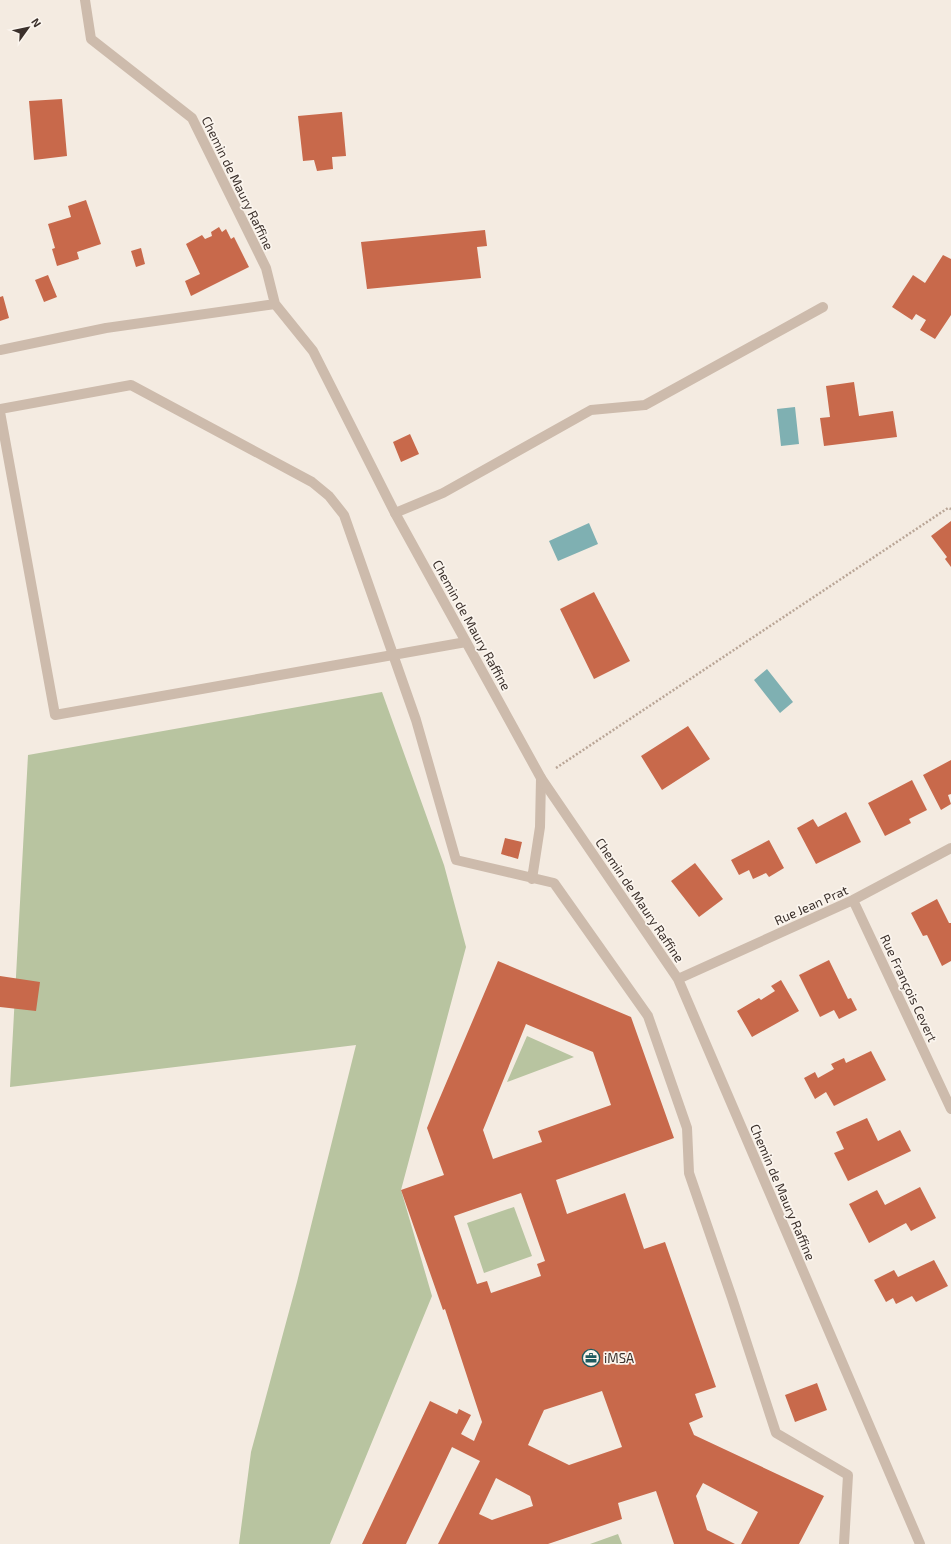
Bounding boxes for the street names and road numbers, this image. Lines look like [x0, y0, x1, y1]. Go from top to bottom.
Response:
street label: Chemin de Maury Raffine [199, 114, 277, 252]
street label: Chemin de Maury Raffine [429, 557, 515, 693]
street label: Chemin de Maury Raffine [592, 835, 688, 965]
street label: Rue Jean Prat [772, 882, 850, 928]
street label: Rue François Cevert [876, 932, 941, 1045]
street label: Chemin de Maury Raffine [747, 1121, 819, 1263]

